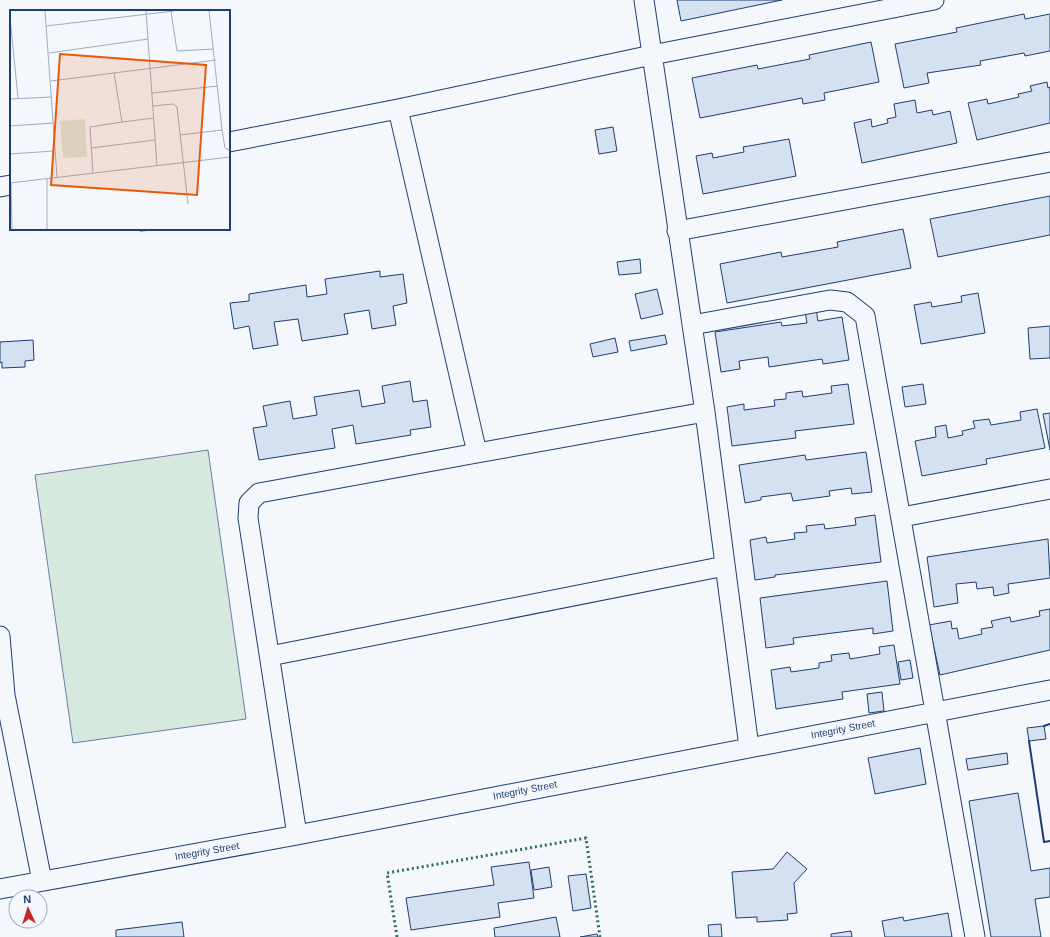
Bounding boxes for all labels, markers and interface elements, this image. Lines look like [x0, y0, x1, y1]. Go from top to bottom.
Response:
inset map [10, 10, 230, 230]
street label: Integrity Street [810, 717, 876, 741]
street label: Integrity Street [492, 778, 558, 802]
street label: Integrity Street [174, 840, 240, 862]
north arrow [8, 889, 48, 929]
text: N [23, 893, 32, 905]

